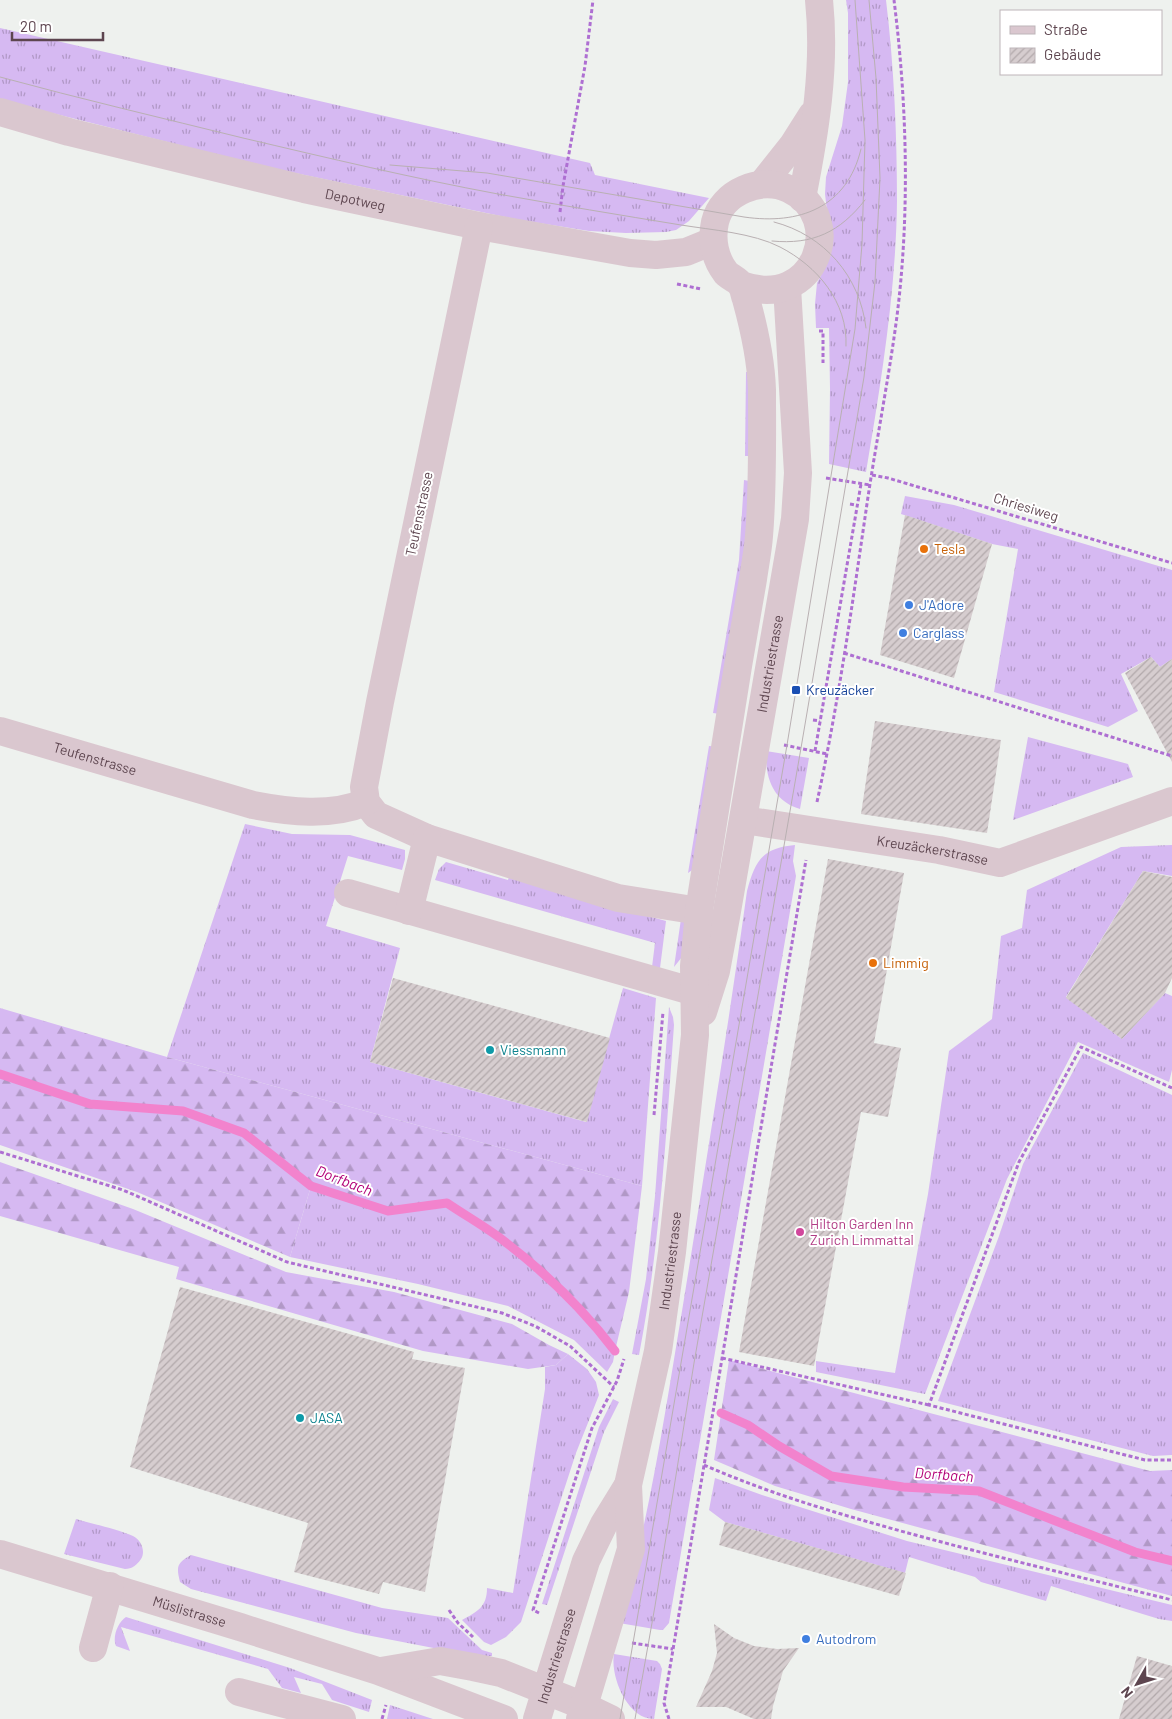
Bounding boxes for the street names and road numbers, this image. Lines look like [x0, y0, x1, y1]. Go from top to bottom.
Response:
street label: Depotweg [324, 185, 387, 214]
street label: Teufenstrasse [401, 470, 436, 558]
street label: Chriesiweg [992, 489, 1061, 524]
street label: Industriestrasse [753, 613, 786, 714]
street label: Teufenstrasse [51, 738, 139, 779]
street label: Kreuzäckerstrasse [876, 832, 990, 868]
street label: Industriestrasse [655, 1211, 684, 1311]
street label: Müslistrasse [151, 1592, 228, 1630]
street label: Industriestrasse [533, 1606, 579, 1706]

